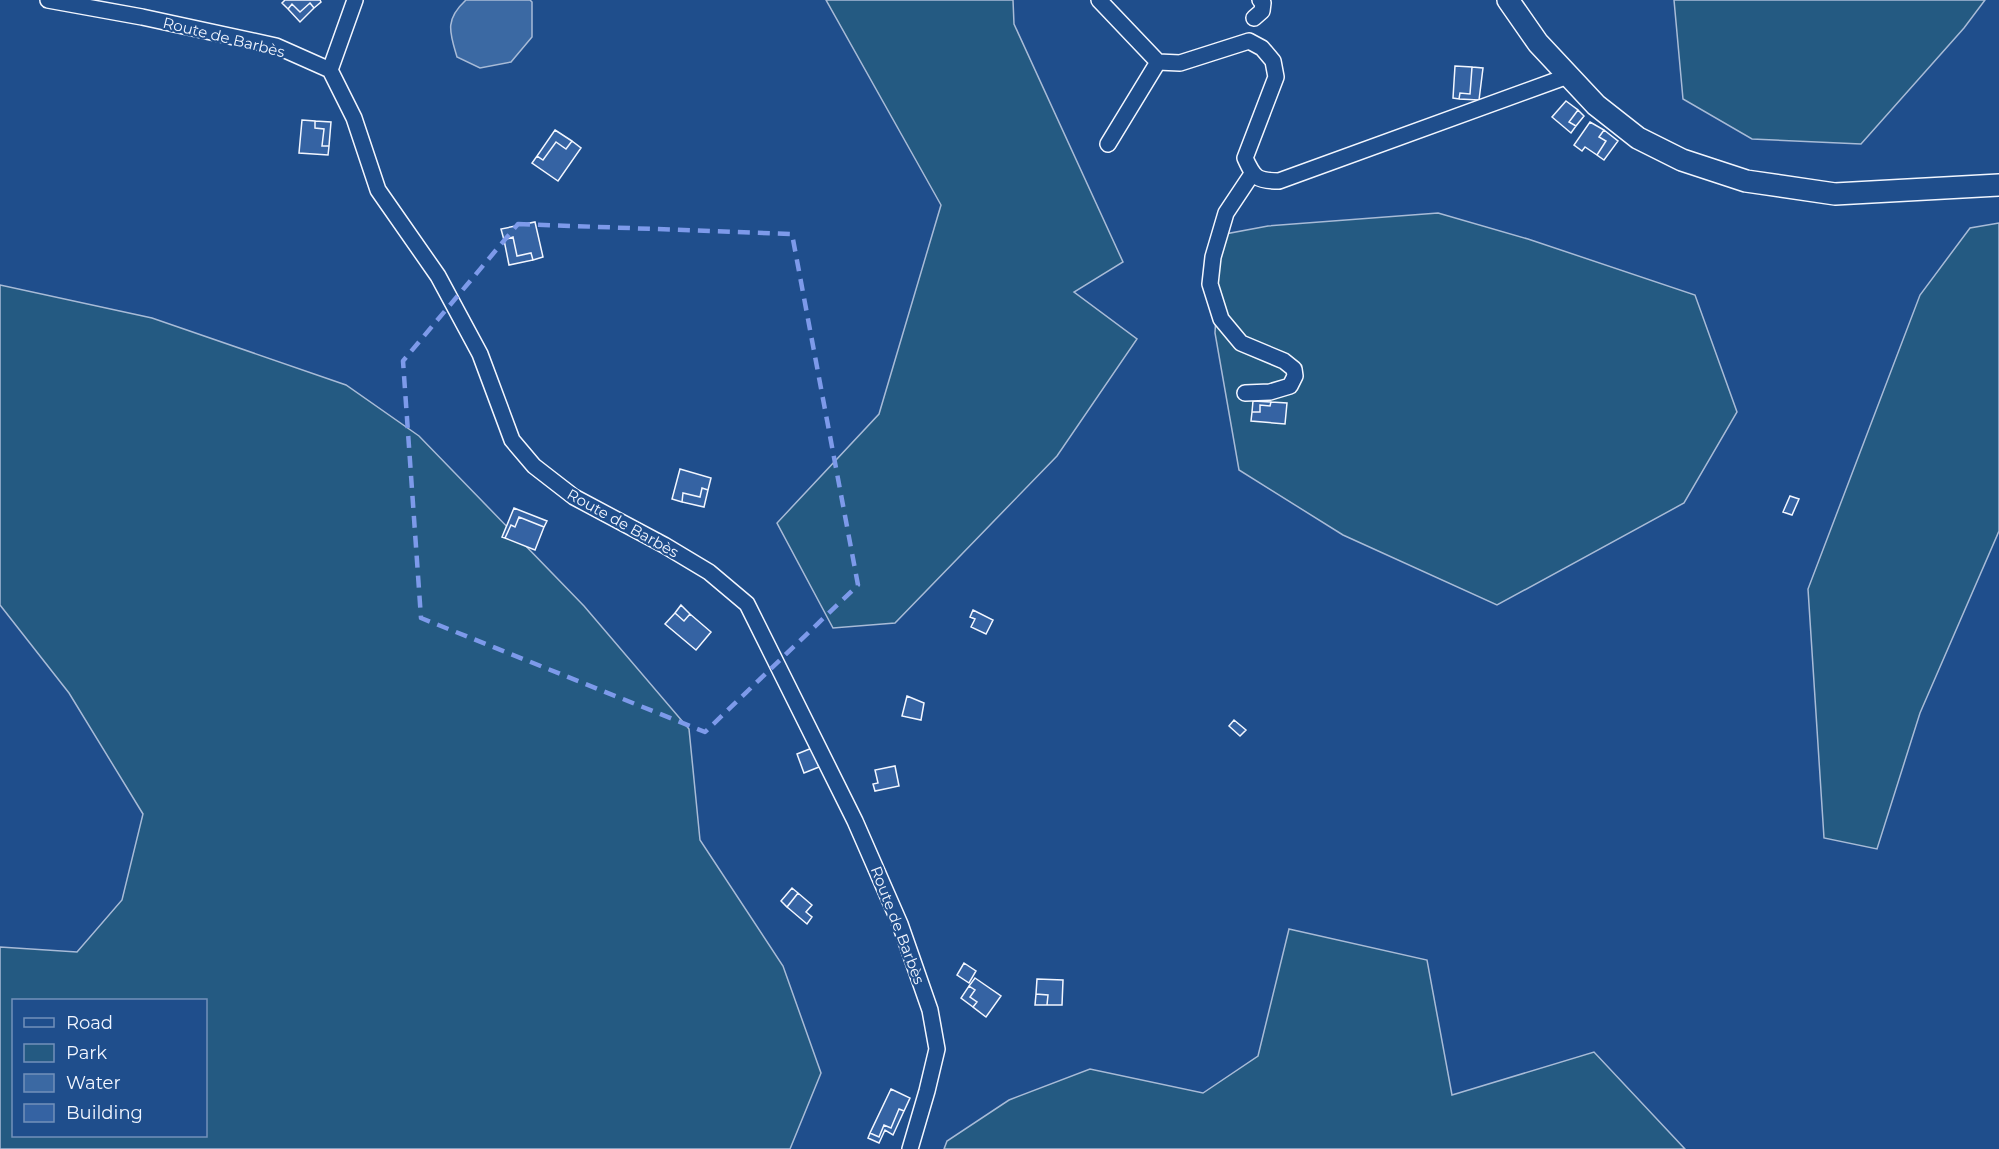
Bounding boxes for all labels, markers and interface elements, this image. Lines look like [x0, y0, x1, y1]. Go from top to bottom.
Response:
street label: Route de Barbès [161, 13, 287, 61]
street label: Route de Barbès [564, 484, 682, 562]
street label: Route de Barbès [867, 863, 929, 987]
legend [12, 999, 207, 1137]
text: Road [66, 1012, 113, 1034]
text: Park [66, 1042, 107, 1064]
text: Water [66, 1072, 121, 1094]
text: Building [66, 1102, 143, 1124]

